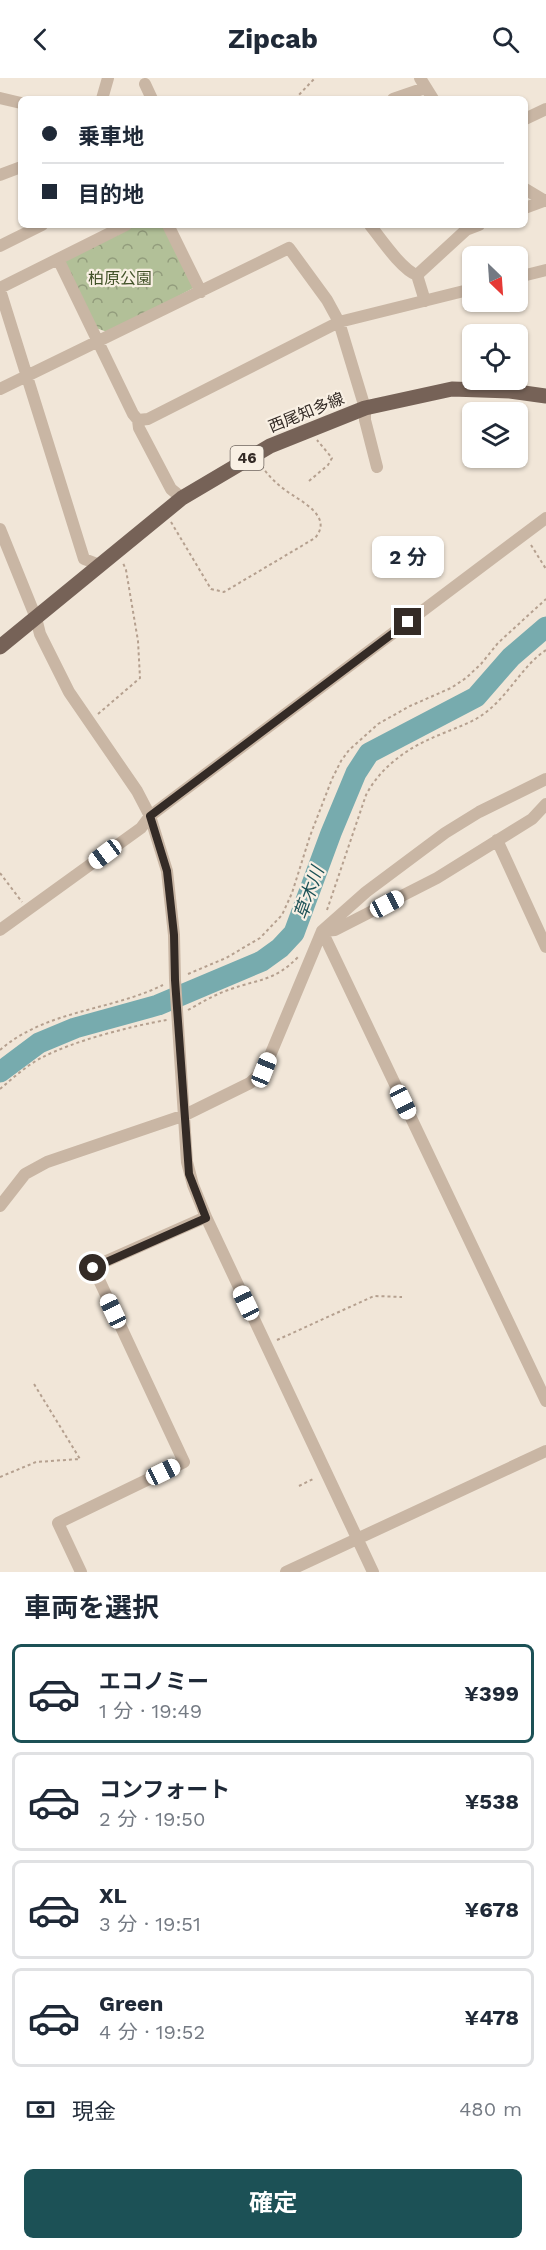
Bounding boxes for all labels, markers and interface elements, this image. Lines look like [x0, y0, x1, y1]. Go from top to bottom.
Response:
icon: back [24, 23, 57, 56]
text: Zipcab [228, 23, 318, 55]
icon: search [489, 23, 522, 56]
text: 乗車地 [78, 124, 144, 149]
text: 目的地 [78, 182, 144, 207]
north arrow [462, 246, 528, 312]
map controls [462, 246, 528, 468]
park label: 柏原公園 [88, 269, 152, 288]
button: locate [462, 324, 528, 390]
street label: 西尾知多線 [266, 389, 347, 436]
button: layers [462, 402, 528, 468]
road number: 46 [230, 446, 264, 470]
callout: 2 分 [372, 535, 444, 577]
text: 2 分 [389, 545, 427, 569]
route end [394, 608, 421, 635]
car [85, 836, 125, 872]
water label: 草木川 [289, 862, 328, 922]
car [367, 888, 407, 920]
car [249, 1050, 279, 1090]
car [387, 1082, 419, 1122]
route start [79, 1254, 106, 1281]
car [230, 1283, 262, 1323]
car [97, 1291, 129, 1331]
car [143, 1456, 183, 1488]
text: 車両を選択 [24, 1592, 159, 1624]
icon: car [27, 1667, 81, 1721]
text: エコノミー [99, 1669, 209, 1694]
text: ¥399 [464, 1681, 519, 1706]
text: 1 分 · 19:49 [99, 1699, 202, 1723]
icon: car [27, 1775, 81, 1829]
text: コンフォート [99, 1777, 230, 1802]
text: ¥538 [465, 1789, 519, 1814]
text: 2 分 · 19:50 [99, 1807, 205, 1831]
icon: car [27, 1883, 81, 1937]
text: XL [99, 1883, 127, 1908]
text: ¥678 [465, 1897, 519, 1922]
text: 3 分 · 19:51 [99, 1912, 201, 1936]
icon: car [27, 1991, 81, 2045]
text: Green [99, 1991, 163, 2016]
text: ¥478 [465, 2005, 519, 2030]
text: 4 分 · 19:52 [99, 2020, 205, 2044]
icon: cash [24, 2093, 57, 2126]
text: 480 m [459, 2097, 522, 2121]
text: 現金 [72, 2099, 116, 2124]
button: 確定 [24, 2169, 522, 2238]

